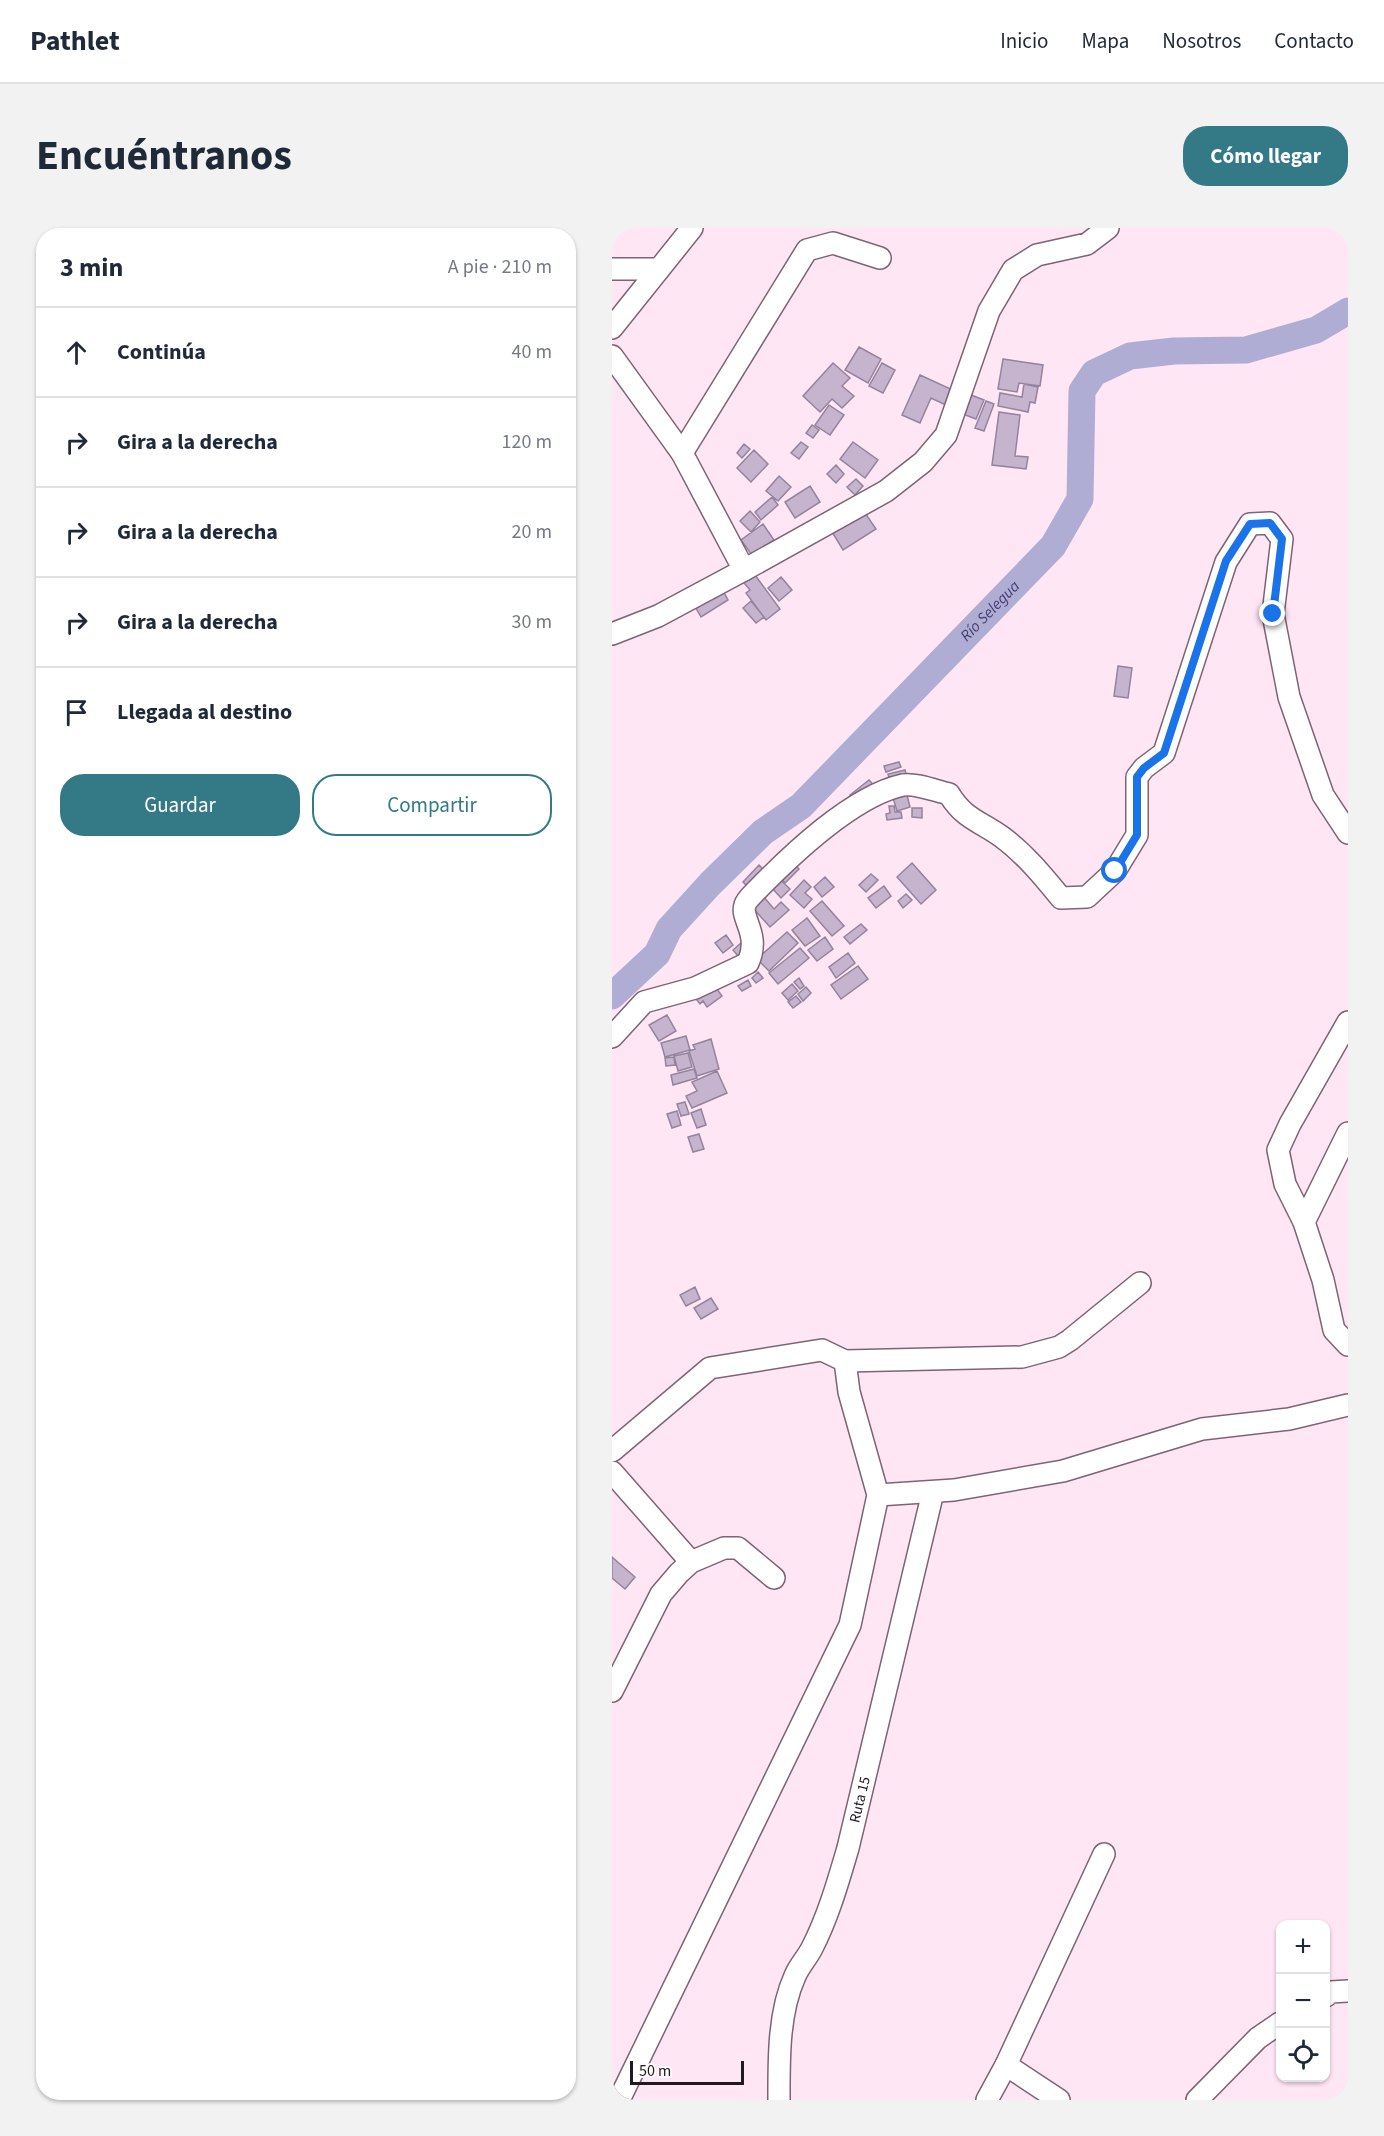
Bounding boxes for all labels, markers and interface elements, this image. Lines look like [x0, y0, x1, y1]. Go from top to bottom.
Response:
text: Pathlet [30, 21, 120, 61]
text: Inicio [1000, 26, 1048, 56]
text: Mapa [1081, 26, 1129, 56]
text: Nosotros [1162, 26, 1241, 56]
text: Contacto [1274, 26, 1354, 56]
text: Encuéntranos [36, 126, 292, 186]
button: Cómo llegar [1183, 126, 1348, 186]
text: 3 min [60, 249, 123, 286]
text: A pie · 210 m [448, 253, 552, 281]
icon: ahead [60, 336, 93, 369]
text: Continúa [117, 336, 206, 368]
text: 40 m [512, 338, 552, 366]
icon: right [60, 426, 93, 459]
text: Gira a la derecha [117, 426, 278, 458]
text: 120 m [502, 428, 552, 456]
icon: right [60, 516, 93, 549]
text: Gira a la derecha [117, 516, 278, 548]
text: 20 m [512, 518, 552, 546]
water label: Río Selegua [955, 575, 1025, 646]
route end [1259, 600, 1285, 626]
icon: right [60, 606, 93, 639]
text: Gira a la derecha [117, 606, 278, 638]
text: 30 m [512, 608, 552, 636]
icon: arrive [60, 696, 93, 729]
text: Llegada al destino [117, 696, 292, 728]
button: Guardar [60, 774, 300, 836]
button: Compartir [312, 774, 552, 836]
route start [1101, 857, 1127, 883]
street label: Ruta 15 [844, 1774, 875, 1825]
map controls [1276, 1920, 1330, 2082]
button: + [1276, 1920, 1330, 1974]
button: − [1276, 1974, 1330, 2028]
button: locate [1276, 2028, 1330, 2082]
scale bar [630, 2058, 744, 2086]
text: 50 m [639, 2060, 671, 2082]

